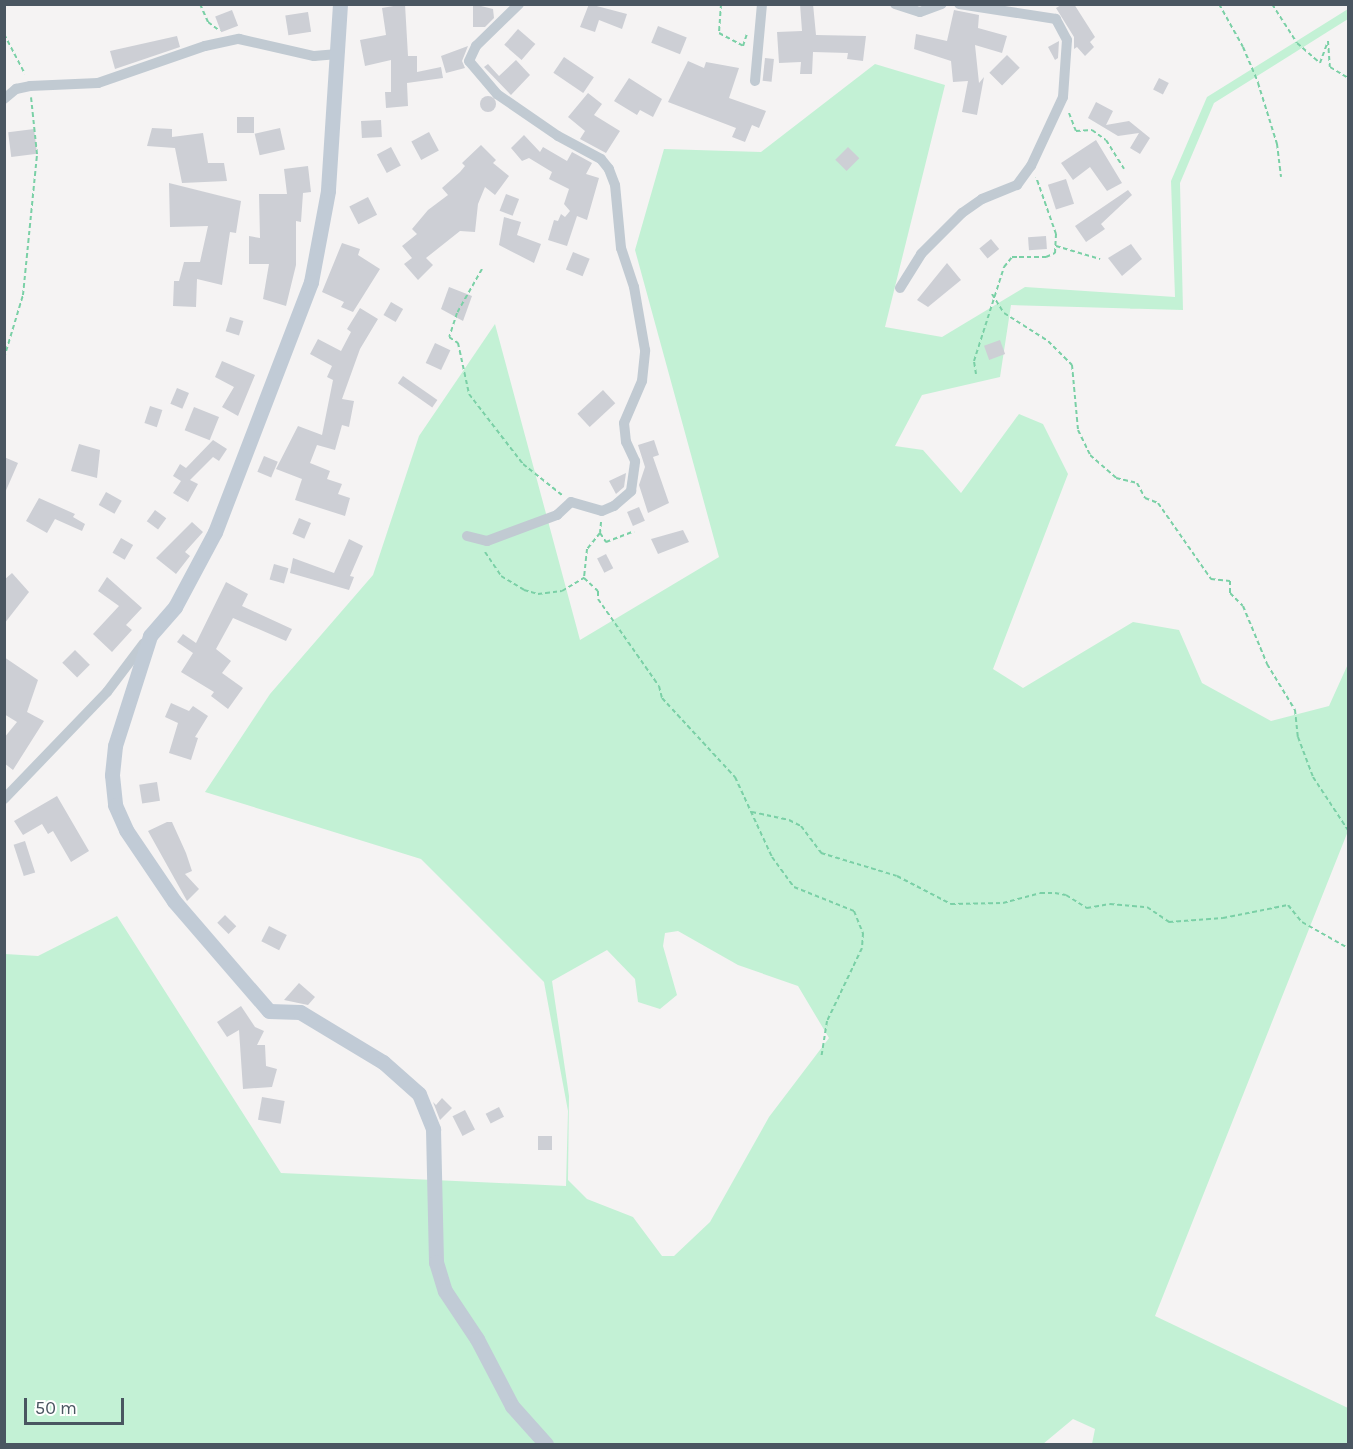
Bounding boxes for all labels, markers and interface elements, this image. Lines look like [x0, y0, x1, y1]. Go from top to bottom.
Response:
scale bar [27, 1386, 128, 1424]
text: 50 m [35, 1397, 77, 1419]

